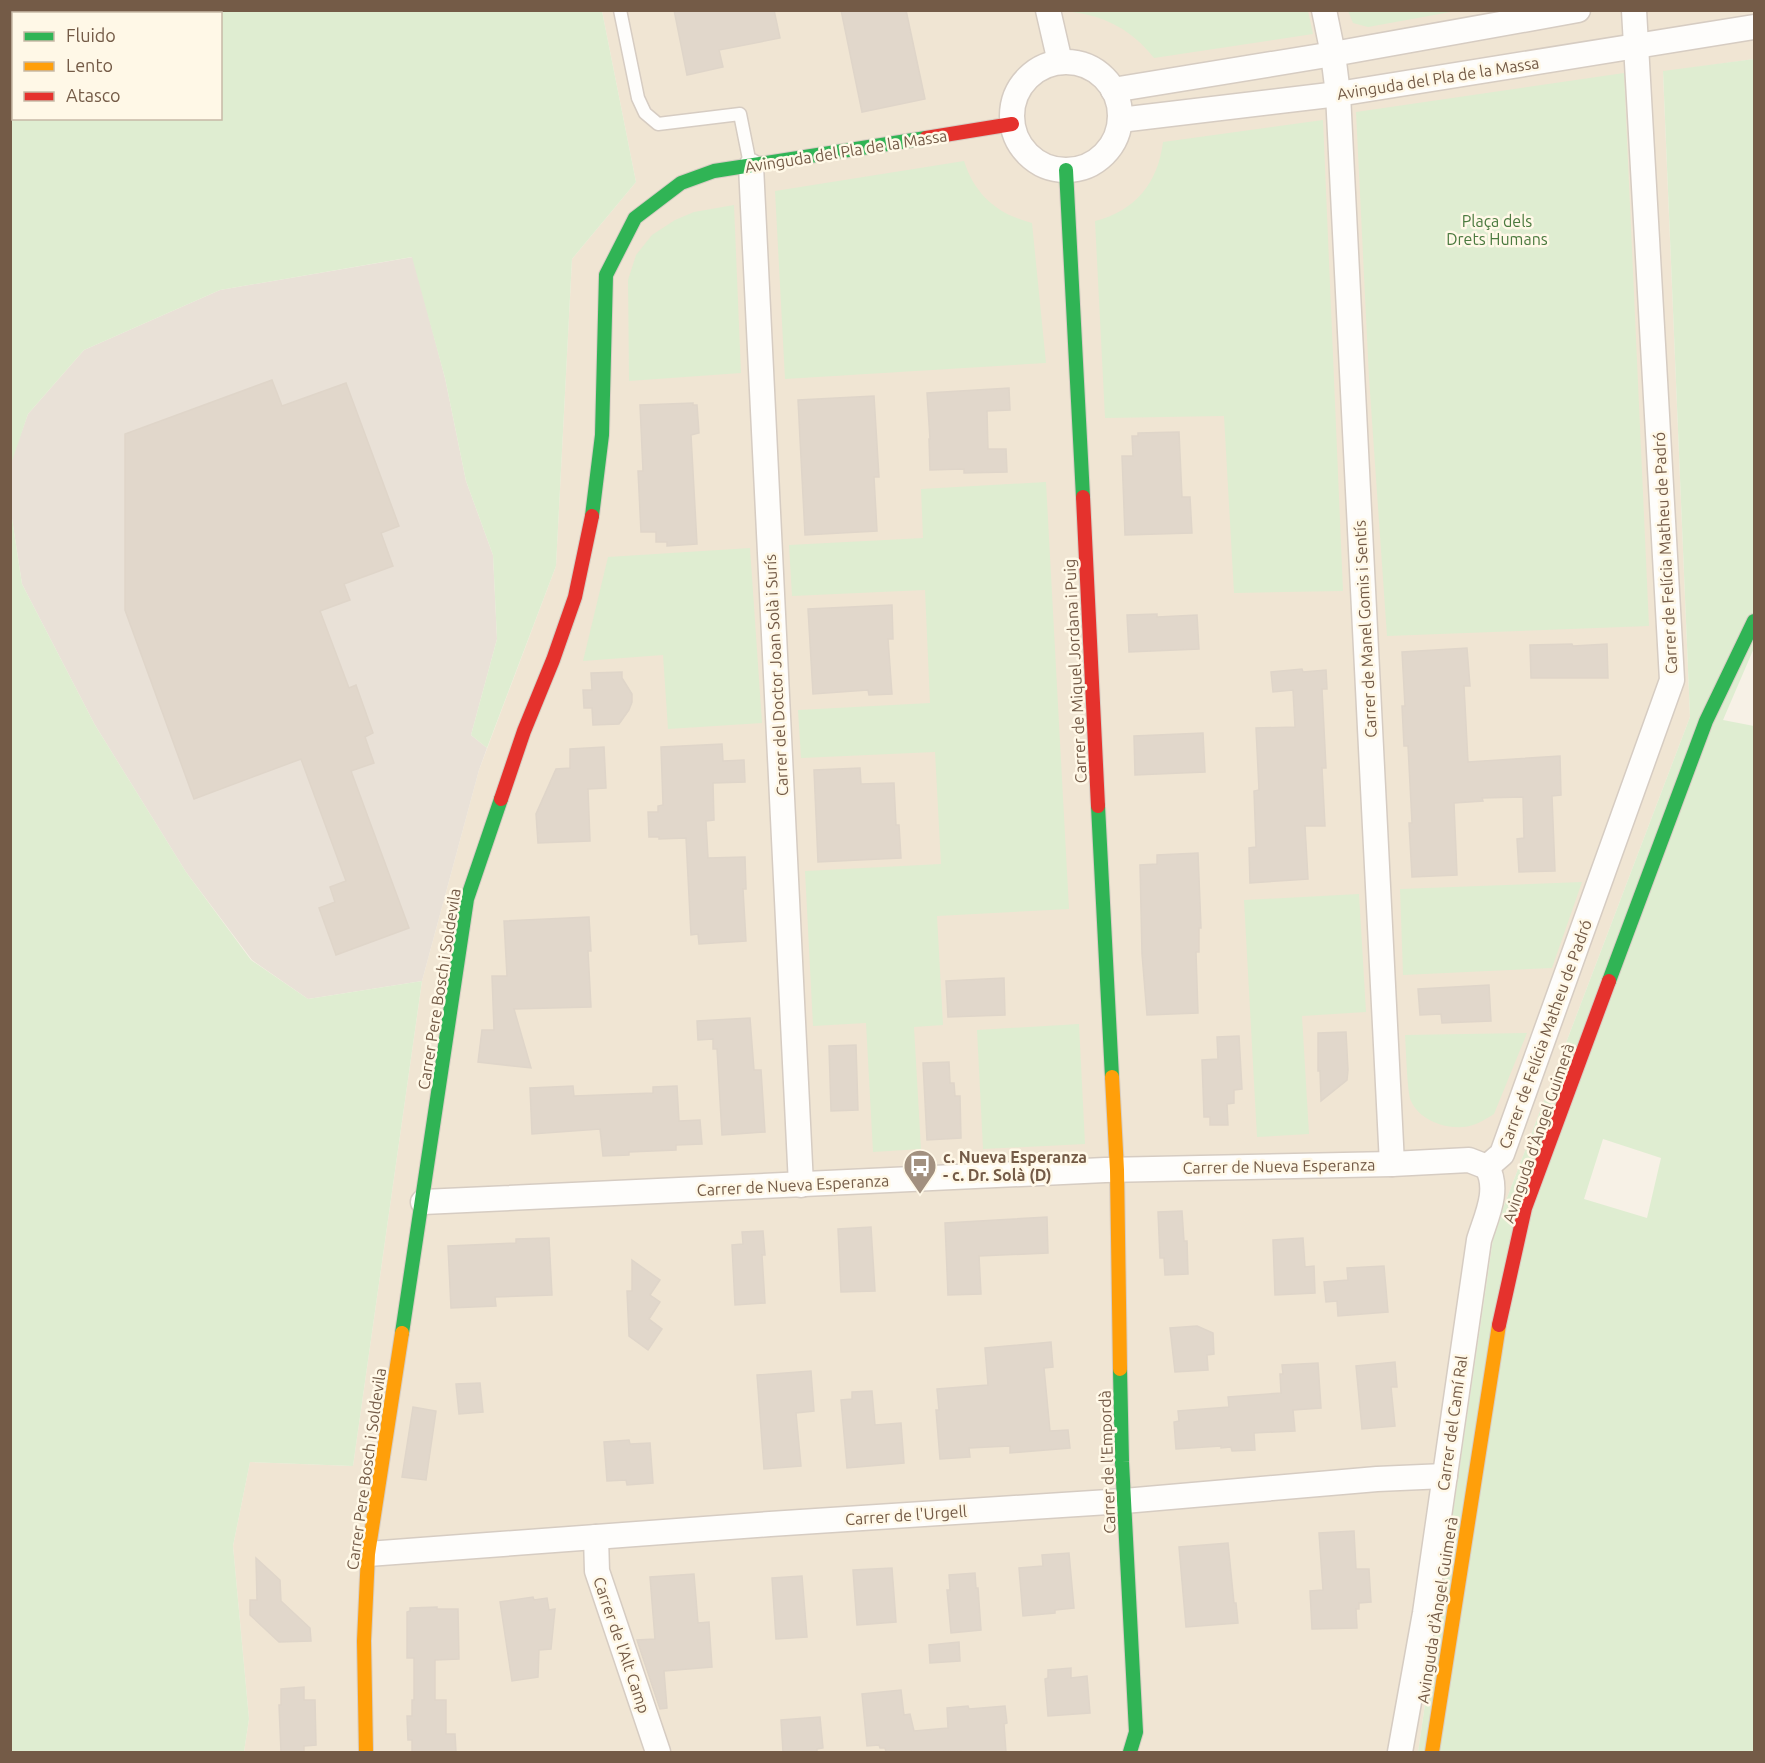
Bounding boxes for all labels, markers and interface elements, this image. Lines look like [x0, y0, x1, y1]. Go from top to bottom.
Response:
legend [12, 12, 222, 120]
text: Fluido [66, 25, 116, 45]
street label: Avinguda del Pla de la Massa [1336, 53, 1540, 103]
text: Lento [66, 55, 113, 75]
text: Atasco [66, 85, 121, 105]
street label: Avinguda del Pla de la Massa [744, 126, 948, 176]
park label: Plaça dels Drets Humans [1446, 212, 1548, 248]
street label: Carrer de Felícia Matheu de Padró [1650, 431, 1680, 675]
street label: Carrer de Manel Gomis i Sentís [1350, 520, 1380, 738]
street label: Carrer del Doctor Joan Solà i Surís [761, 553, 791, 796]
street label: Carrer de Miquel Jordana i Puig [1060, 558, 1090, 784]
street label: Carrer Pere Bosch i Soldevila [414, 887, 464, 1091]
street label: Carrer de Felícia Matheu de Padró [1495, 917, 1595, 1151]
street label: Avinguda d'Àngel Guimerà [1497, 1040, 1577, 1225]
bus stop icon: c. Nueva Esperanza - c. Dr. Solà (D) [902, 1148, 938, 1195]
place label: c. Nueva Esperanza - c. Dr. Solà (D) [943, 1148, 1087, 1185]
street label: Carrer de Nueva Esperanza [1182, 1155, 1376, 1177]
street label: Carrer de Nueva Esperanza [696, 1171, 890, 1199]
street label: Carrer del Camí Ral [1434, 1354, 1470, 1492]
street label: Carrer Pere Bosch i Soldevila [343, 1367, 389, 1571]
street label: Carrer de l'Empordà [1095, 1390, 1119, 1534]
street label: Carrer de l'Urgell [845, 1502, 967, 1528]
street label: Avinguda d'Àngel Guimerà [1411, 1515, 1461, 1705]
street label: Carrer de l'Alt Camp [590, 1574, 654, 1716]

